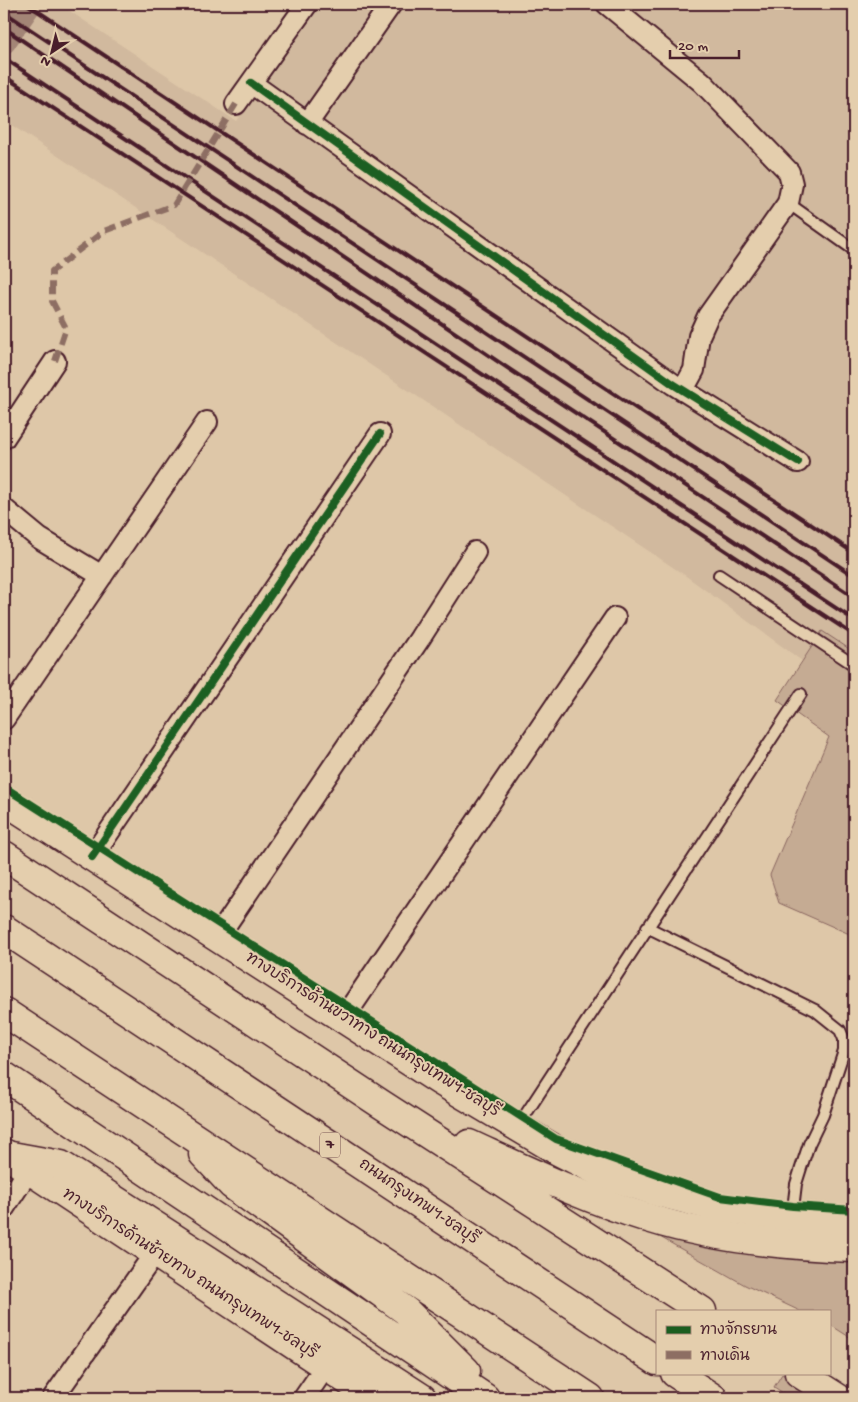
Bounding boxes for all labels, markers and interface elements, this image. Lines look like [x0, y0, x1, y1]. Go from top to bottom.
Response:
north arrow [28, 28, 78, 78]
scale bar [670, 28, 739, 60]
text: 20 m [678, 38, 708, 56]
text: N [37, 51, 55, 70]
street label: ทางบริการด้านขวาทาง ถนนกรุงเทพฯ-ชลบุรี [241, 946, 505, 1123]
road number: 7 [320, 1132, 340, 1158]
street label: ถนนกรุงเทพฯ-ชลบุรี [354, 1152, 484, 1250]
street label: ทางบริการด้านซ้ายทาง ถนนกรุงเทพฯ-ชลบุรี [58, 1182, 322, 1365]
legend [656, 1310, 830, 1374]
text: ทางจักรยาน [700, 1320, 777, 1340]
text: ทางเดิน [700, 1346, 750, 1366]

